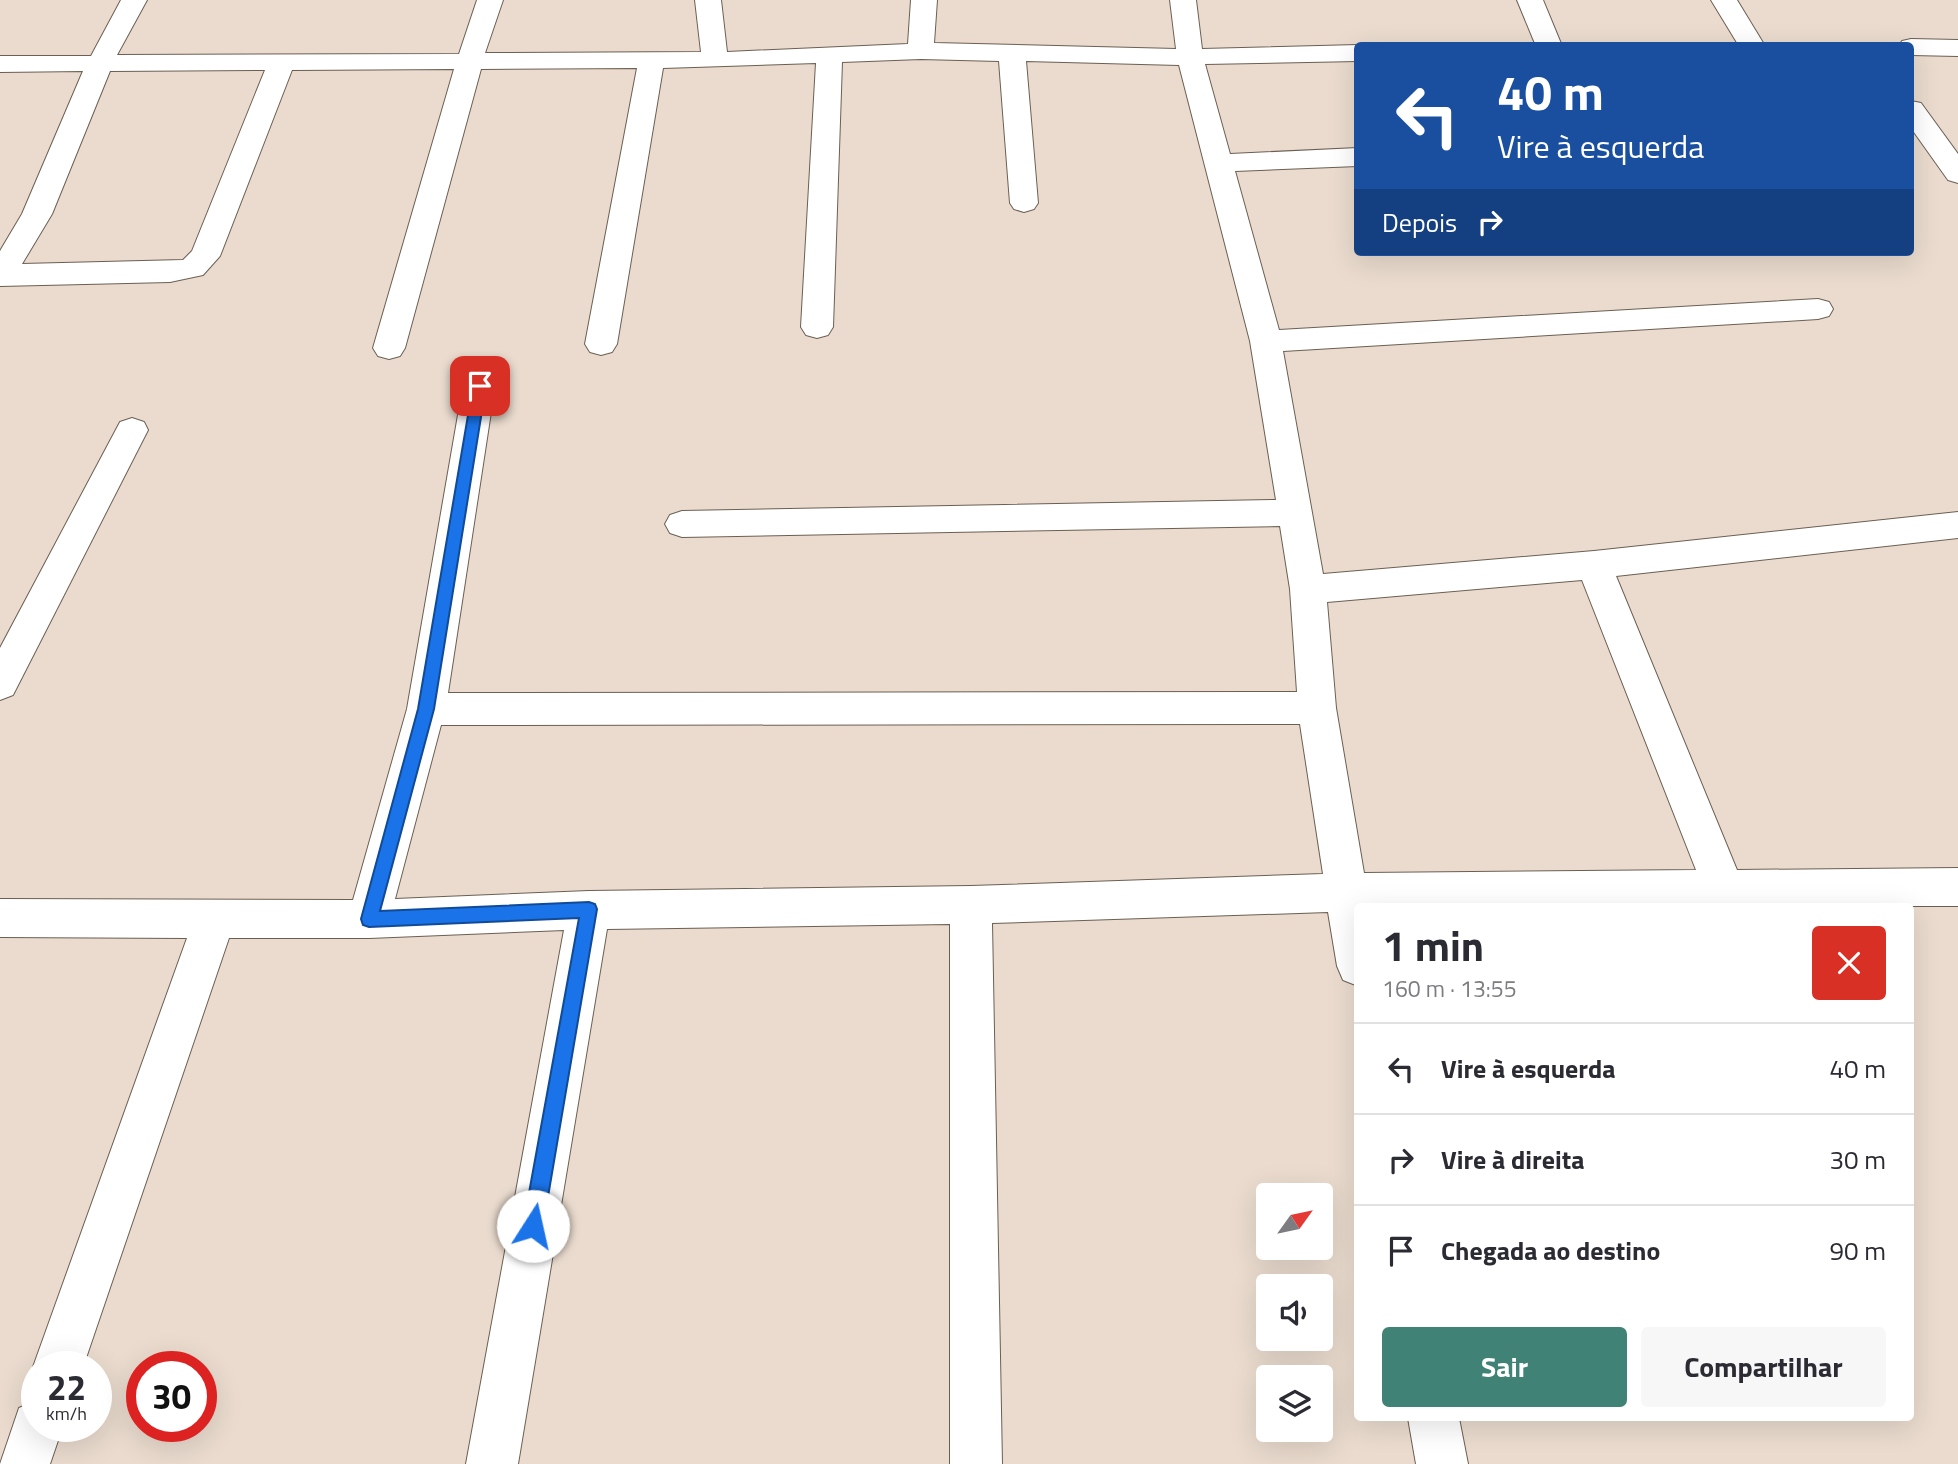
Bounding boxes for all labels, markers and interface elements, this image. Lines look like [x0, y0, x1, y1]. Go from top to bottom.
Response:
text: 40 m [1497, 54, 1604, 129]
icon: left [1382, 70, 1473, 161]
text: Vire à esquerda [1497, 122, 1704, 170]
text: Depois [1382, 203, 1457, 242]
icon: right [1471, 203, 1509, 241]
pin [450, 356, 510, 416]
icon: arrive [461, 367, 499, 405]
text: 1 min [1382, 913, 1484, 977]
button: close [1812, 926, 1886, 1000]
text: 160 m · 13:55 [1382, 971, 1517, 1006]
text: Vire à esquerda [1441, 1049, 1616, 1088]
text: 40 m [1829, 1049, 1886, 1088]
icon: left [1382, 1050, 1420, 1088]
text: Vire à direita [1441, 1140, 1584, 1179]
text: 30 m [1829, 1140, 1886, 1179]
icon: right [1382, 1141, 1420, 1179]
north arrow [1256, 1183, 1334, 1260]
map controls [1256, 1183, 1333, 1442]
position arrow [496, 1189, 570, 1263]
text: Chegada ao destino [1441, 1231, 1660, 1270]
text: 90 m [1829, 1231, 1886, 1270]
icon: arrive [1382, 1232, 1420, 1270]
button: sound [1256, 1274, 1333, 1351]
button: Sair [1382, 1327, 1627, 1407]
button: Compartilhar [1641, 1327, 1886, 1407]
speed limit sign: 30 [126, 1351, 217, 1442]
text: 22 [47, 1360, 86, 1414]
button: layers [1256, 1365, 1333, 1442]
text: km/h [46, 1400, 87, 1427]

